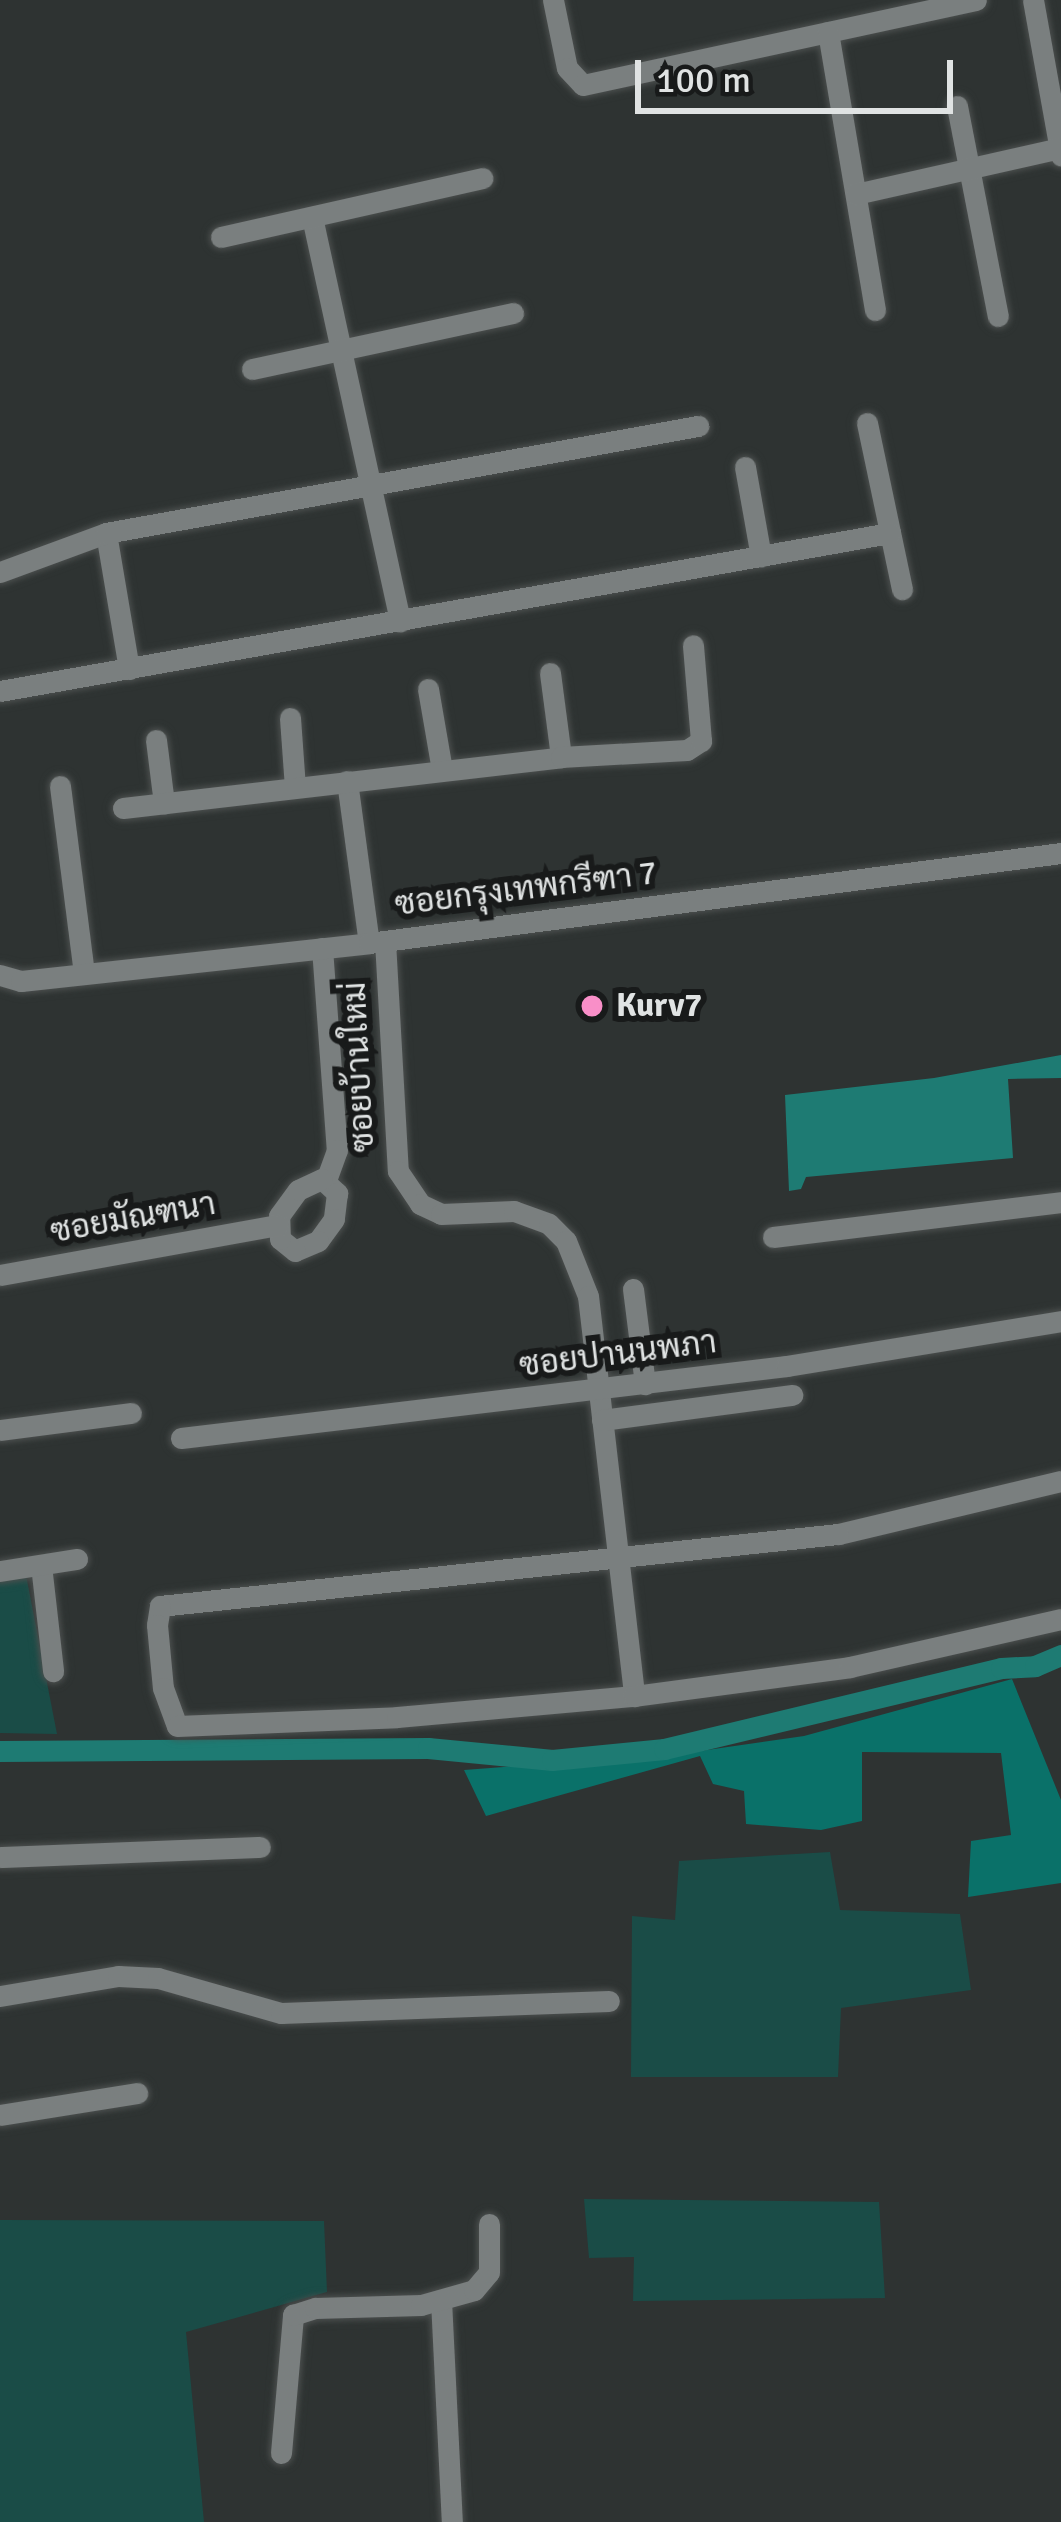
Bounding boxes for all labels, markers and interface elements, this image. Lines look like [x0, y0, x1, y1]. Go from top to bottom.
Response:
scale bar [641, 36, 959, 110]
text: 100 m [656, 58, 751, 103]
street label: ซอยกรุงเทพกรีฑา 7 [393, 853, 659, 925]
street label: ซอยบ้านใหม่ [335, 981, 383, 1153]
place label: Kurv7 [616, 986, 702, 1026]
marker: Kurv7 [579, 993, 605, 1019]
street label: ซอยมัณฑนา [48, 1184, 218, 1252]
street label: ซอยปานนพภา [517, 1322, 719, 1386]

